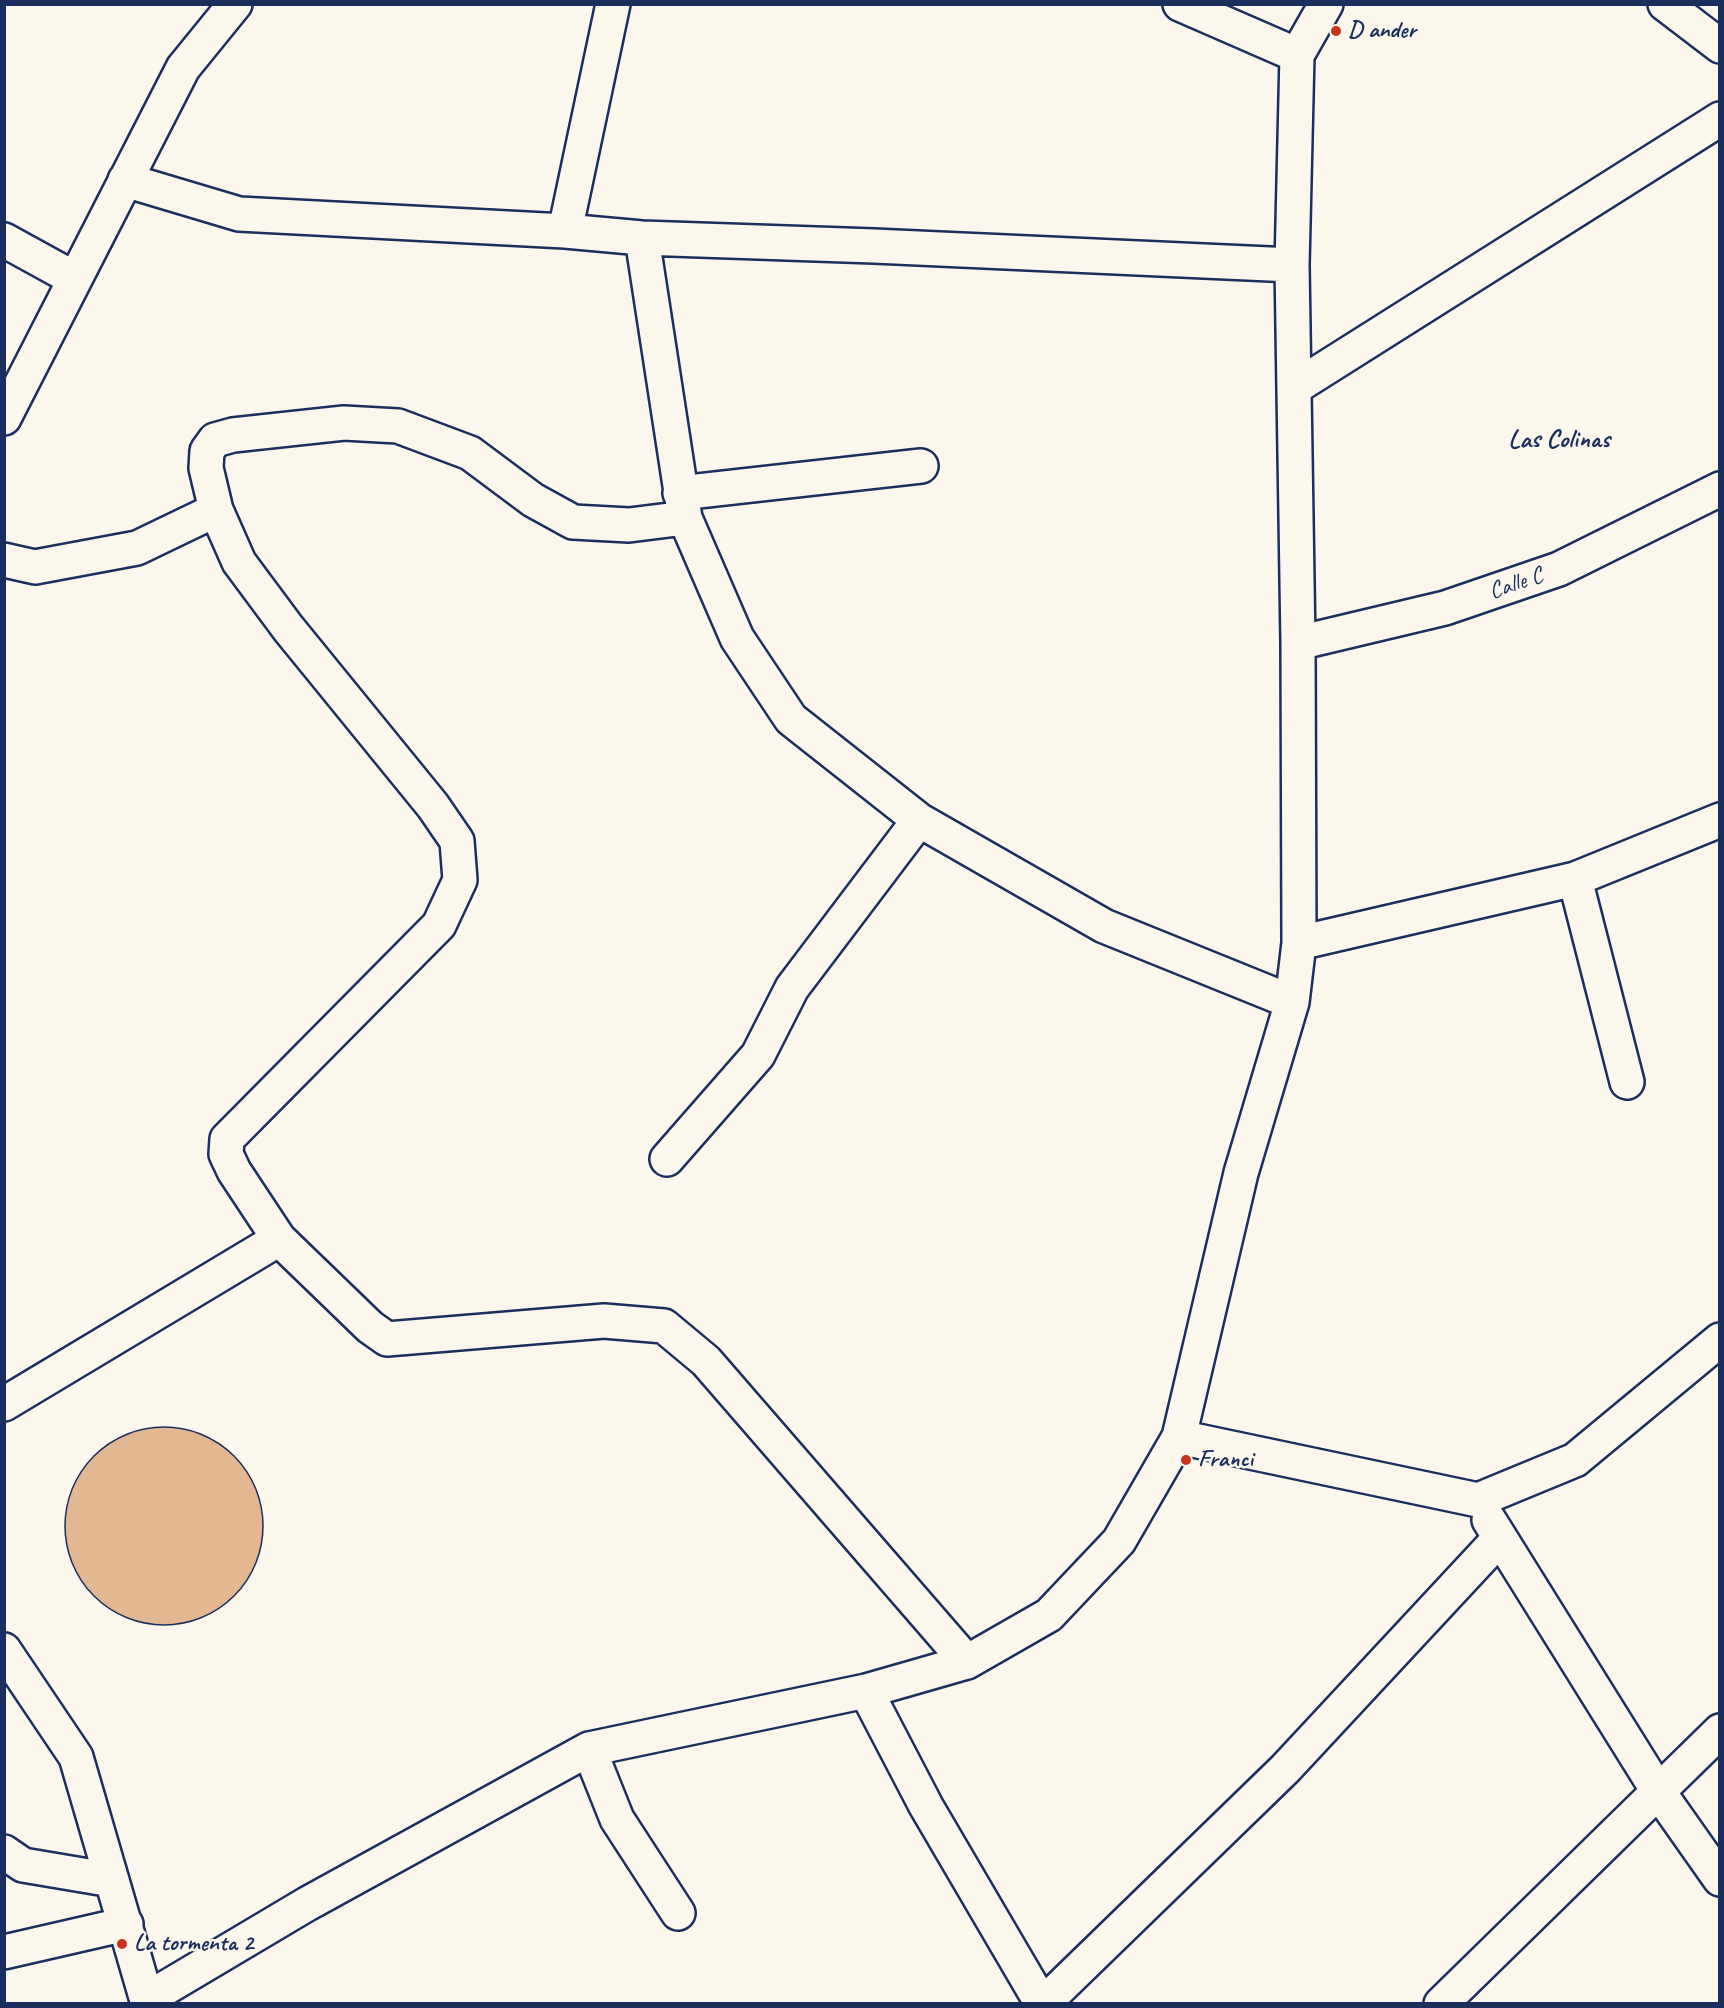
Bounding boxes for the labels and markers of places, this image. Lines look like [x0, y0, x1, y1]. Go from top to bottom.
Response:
place label: D ander [1348, 17, 1416, 45]
marker: D ander [1329, 24, 1343, 38]
place label: Franci [1198, 1446, 1253, 1474]
marker: Franci [1179, 1453, 1193, 1467]
place label: La tormenta 2 [134, 1930, 253, 1958]
marker: La tormenta 2 [115, 1937, 129, 1951]

